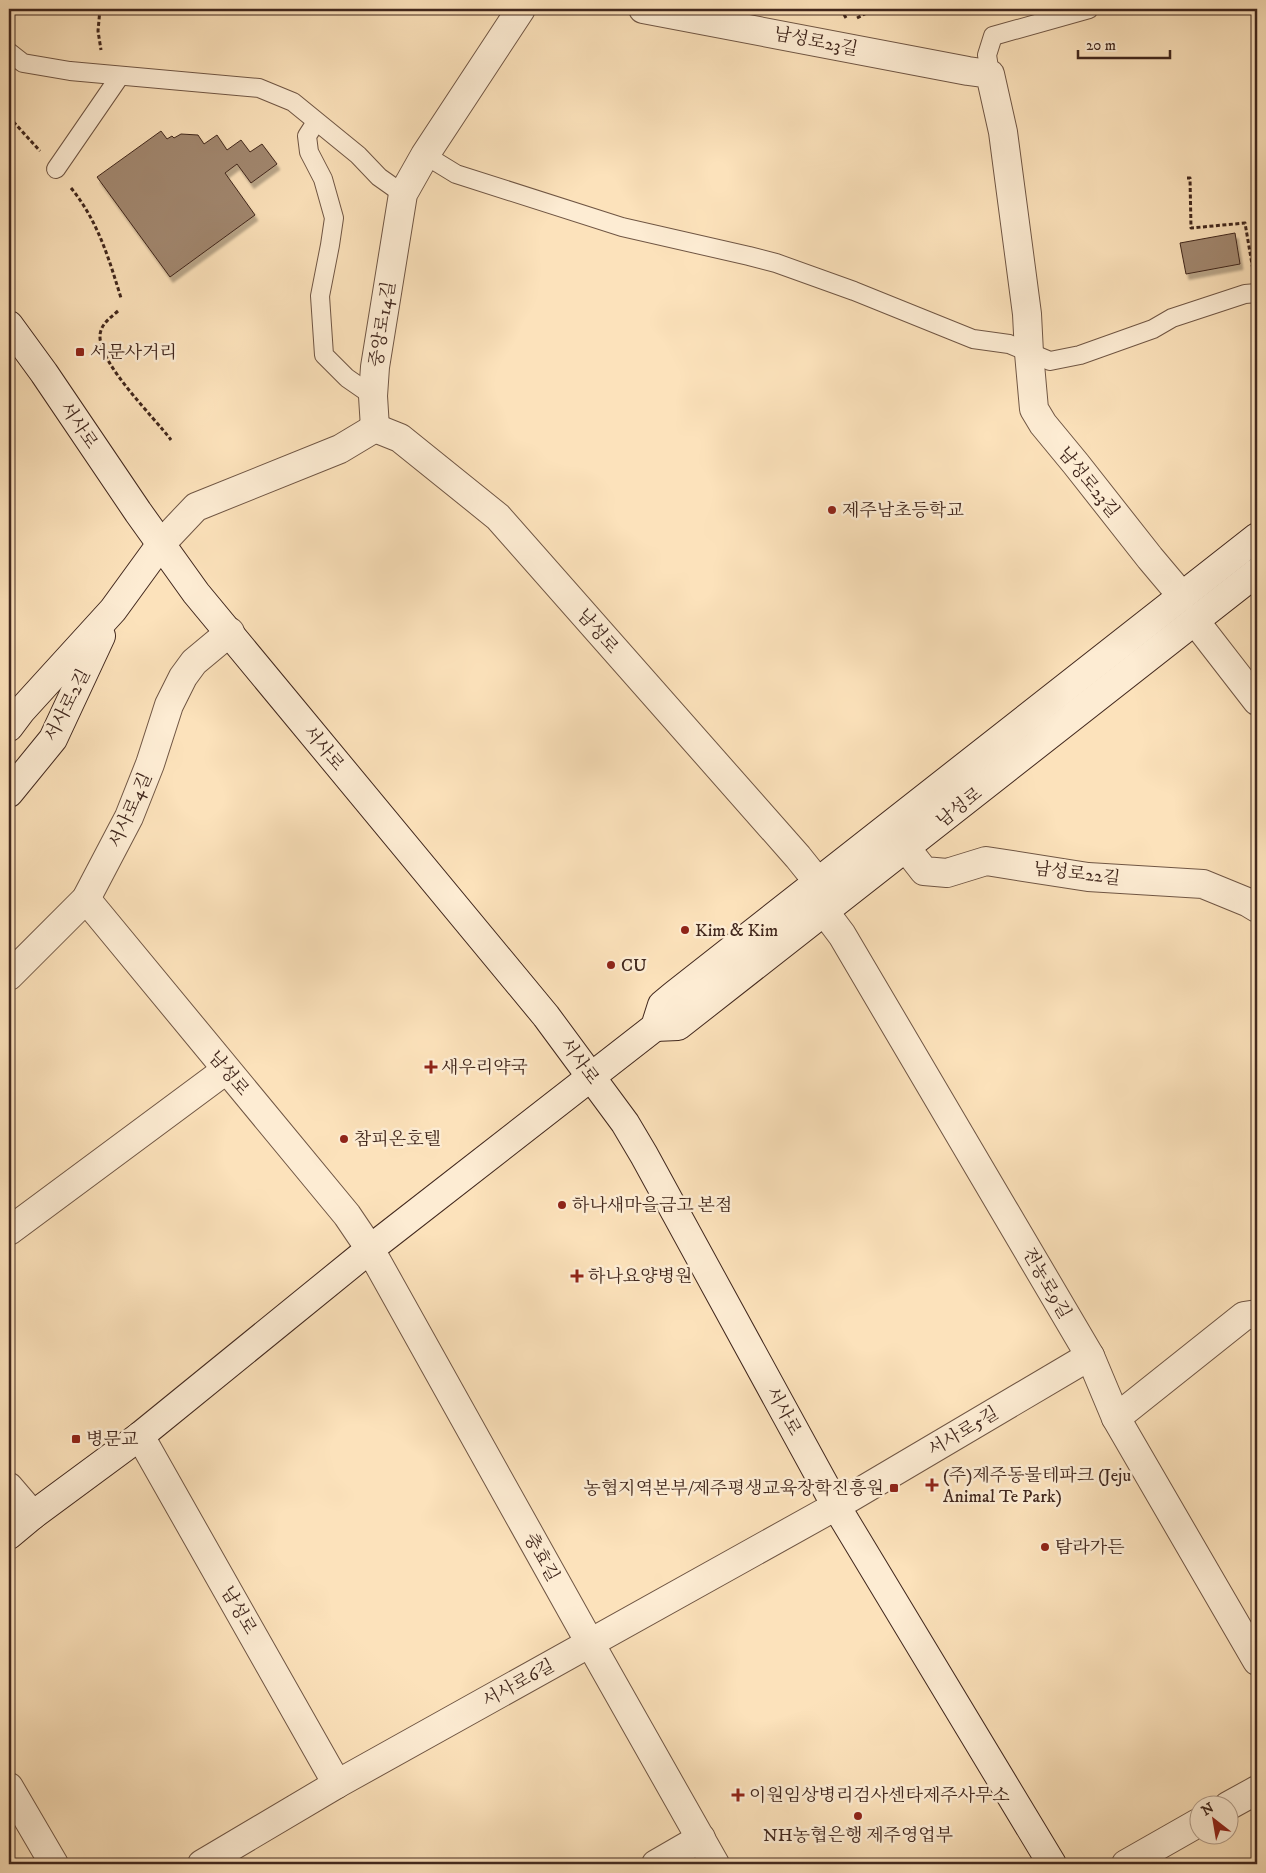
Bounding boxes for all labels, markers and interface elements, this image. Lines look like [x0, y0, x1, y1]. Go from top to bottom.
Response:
street label: 남성로23길 [772, 23, 860, 61]
scale bar [1078, 28, 1171, 60]
text: 20 m [1086, 36, 1116, 55]
street label: 중앙로14길 [365, 280, 401, 369]
place label: 서문사거리 [90, 342, 177, 364]
marker: 서문사거리 [74, 346, 86, 358]
street label: 서사로 [54, 398, 102, 453]
street label: 남성로23길 [1053, 443, 1124, 523]
place label: 제주남초등학교 [842, 500, 964, 522]
marker: 제주남초등학교 [826, 504, 838, 516]
street label: 남성로 [572, 605, 623, 659]
street label: 서사로2길 [40, 666, 95, 745]
street label: 서사로 [298, 722, 348, 776]
street label: 서사로4길 [105, 769, 157, 851]
street label: 남성로 [932, 783, 987, 833]
street label: 남성로22길 [1032, 858, 1122, 890]
place label: Kim & Kim [695, 920, 778, 942]
marker: Kim & Kim [679, 924, 691, 936]
place label: CU [621, 955, 647, 977]
marker: CU [605, 959, 617, 971]
street label: 서사로 [555, 1034, 603, 1089]
street label: 남성로 [203, 1047, 253, 1101]
place label: 새우리약국 [441, 1057, 528, 1079]
marker: 새우리약국 [425, 1061, 437, 1073]
place label: 참피온호텔 [354, 1129, 441, 1151]
marker: 참피온호텔 [338, 1133, 350, 1145]
place label: 하나새마을금고 본점 [572, 1195, 732, 1217]
marker: 하나새마을금고 본점 [556, 1199, 568, 1211]
street label: 전농로9길 [1017, 1244, 1075, 1323]
place label: 하나요양병원 [588, 1266, 692, 1288]
marker: 하나요양병원 [570, 1269, 584, 1283]
street label: 서사로 [761, 1383, 805, 1440]
street label: 서사로5길 [924, 1402, 1003, 1462]
place label: 병문교 [86, 1429, 139, 1451]
marker: 병문교 [70, 1433, 82, 1445]
place label: (주)제주동물테파크 (Jeju Animal Te Park) [943, 1465, 1131, 1508]
place label: 농협지역본부/제주평생교육장학진흥원 [584, 1478, 884, 1500]
marker: (주)제주동물테파크 (Jeju Animal Te Park) [925, 1478, 939, 1492]
marker: 농협지역본부/제주평생교육장학진흥원 [888, 1482, 900, 1494]
street label: 충효길 [519, 1529, 563, 1586]
place label: 탐라가든 [1055, 1537, 1125, 1559]
marker: 탐라가든 [1039, 1541, 1051, 1553]
street label: 남성로 [216, 1582, 261, 1639]
street label: 서사로6길 [479, 1655, 558, 1713]
place label: 이원임상병리검사센타제주사무소 [749, 1785, 1010, 1807]
marker: 이원임상병리검사센타제주사무소 [731, 1788, 745, 1802]
north arrow [1188, 1796, 1238, 1846]
text: N [1198, 1799, 1218, 1820]
marker: NH농협은행 제주영업부 [852, 1810, 864, 1822]
place label: NH농협은행 제주영업부 [763, 1825, 953, 1847]

